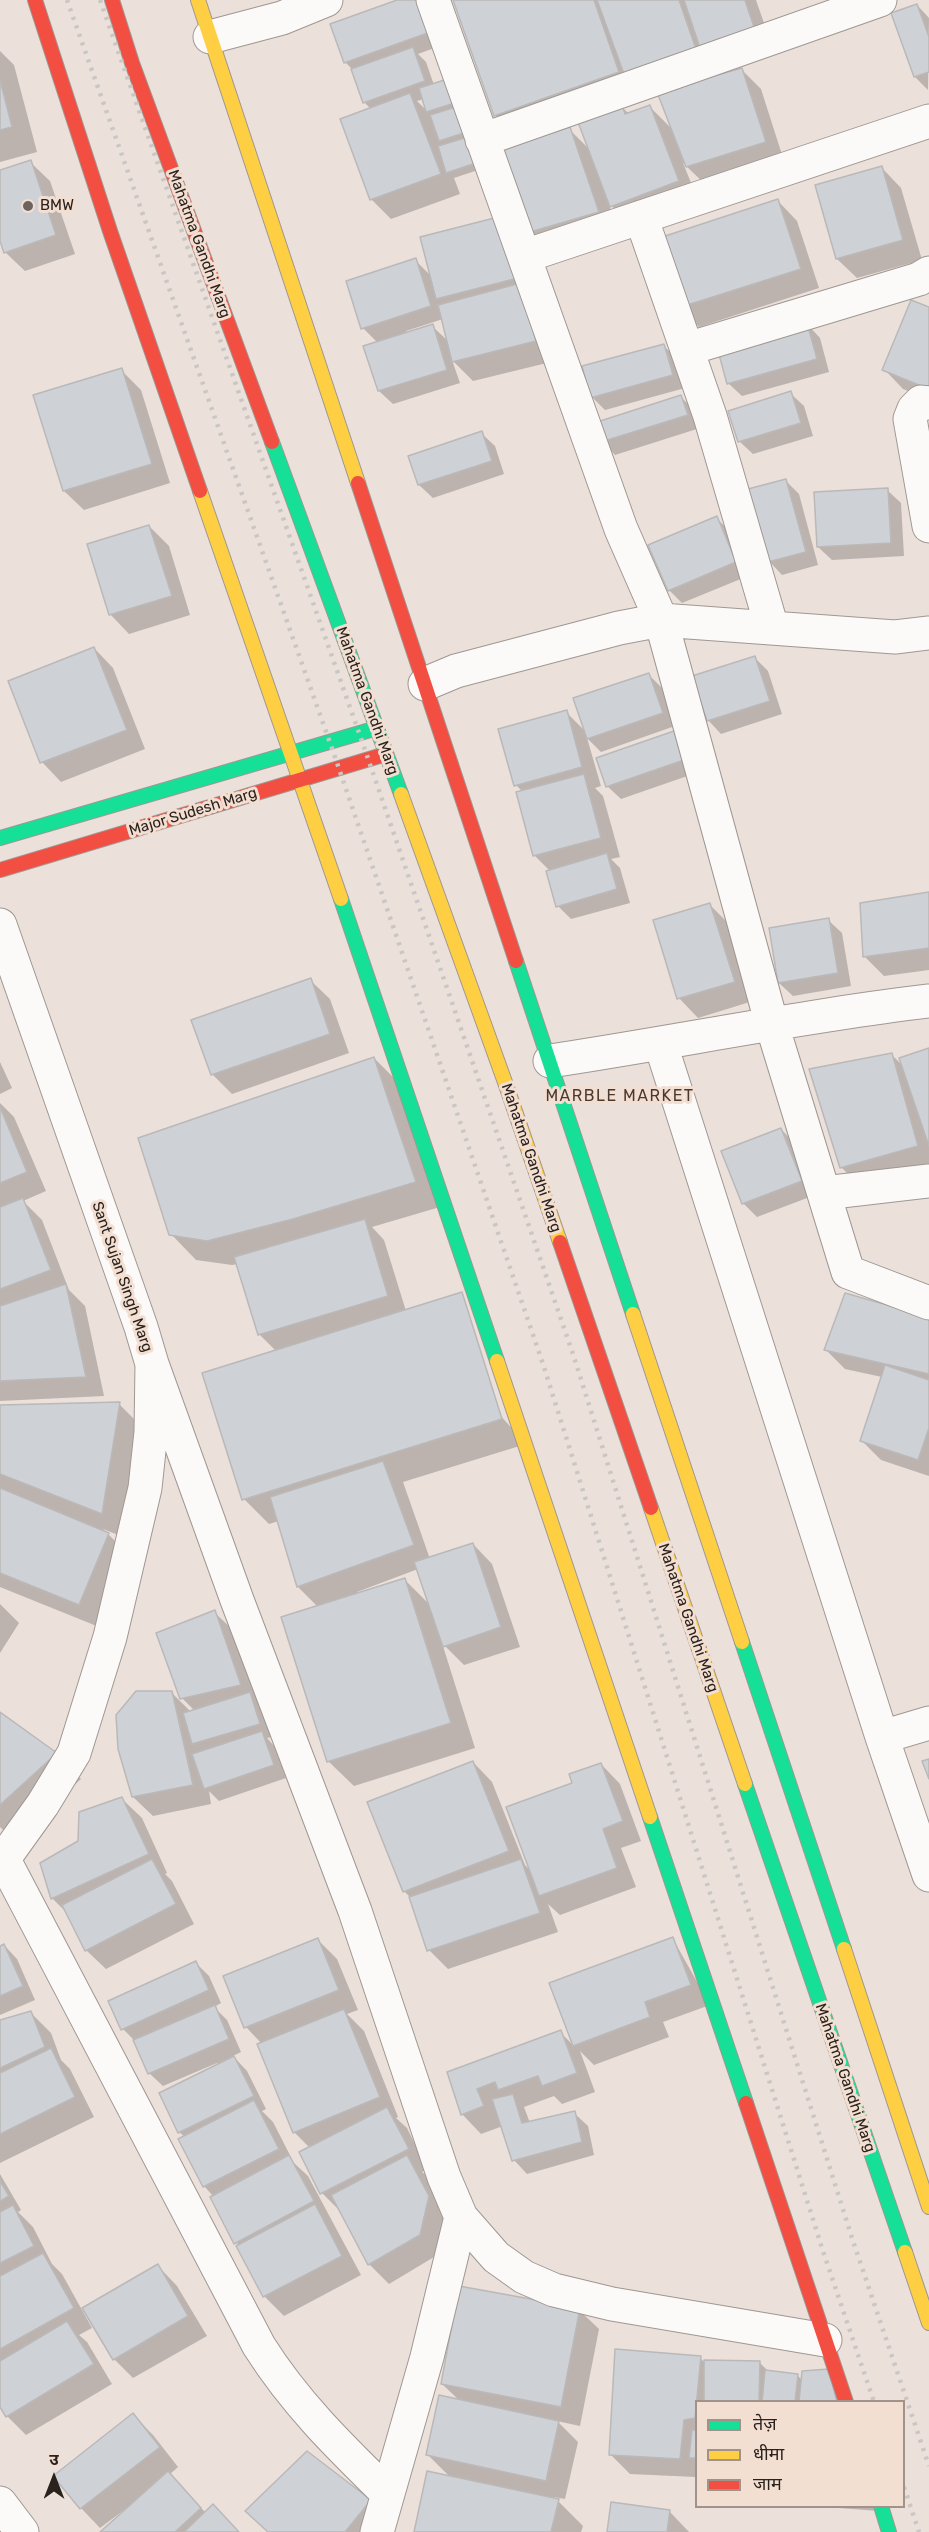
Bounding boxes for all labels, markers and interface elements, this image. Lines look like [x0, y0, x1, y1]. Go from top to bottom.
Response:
street label: Mahatma Gandhi Marg [164, 167, 234, 321]
place label: BMW [40, 197, 74, 215]
marker: BMW [21, 199, 35, 213]
street label: Mahatma Gandhi Marg [332, 624, 402, 778]
street label: Major Sudesh Marg [127, 784, 259, 840]
street label: Mahatma Gandhi Marg [497, 1081, 565, 1235]
district label: MARBLE MARKET [545, 1086, 695, 1106]
street label: Sant Sujan Singh Marg [88, 1199, 156, 1355]
street label: Mahatma Gandhi Marg [654, 1541, 722, 1695]
street label: Mahatma Gandhi Marg [811, 2001, 879, 2155]
legend [695, 2400, 905, 2508]
text: तेज़ [753, 2413, 777, 2435]
text: धीमा [753, 2443, 784, 2465]
north arrow [24, 2448, 84, 2508]
text: उ [49, 2450, 59, 2469]
text: जाम [753, 2473, 782, 2495]

